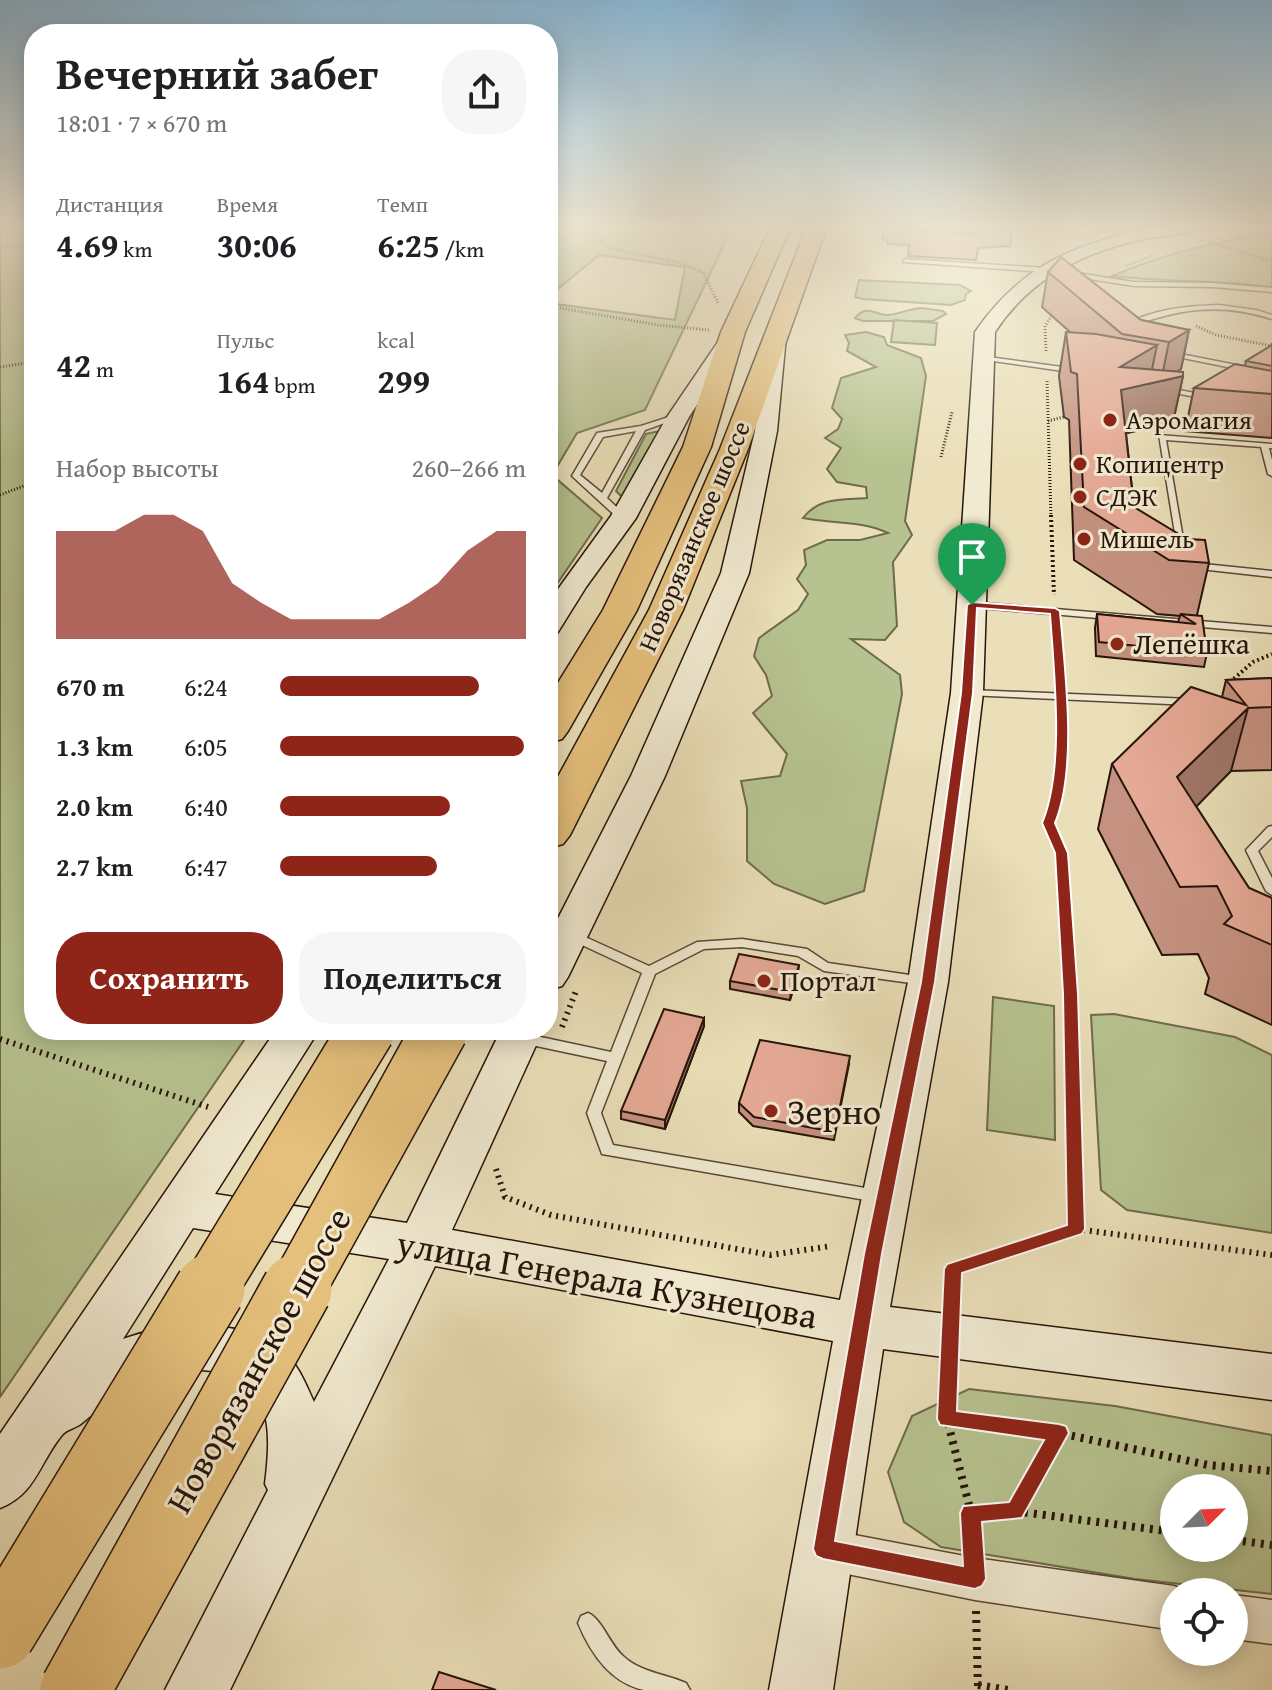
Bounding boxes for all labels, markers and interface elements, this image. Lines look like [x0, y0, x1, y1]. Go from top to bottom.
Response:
text: Вечерний забег [56, 41, 378, 105]
button: share [442, 50, 526, 134]
text: 18:01 · 7 × 670 m [56, 103, 227, 142]
text: Дистанция [56, 188, 164, 220]
text: Время [217, 188, 278, 220]
text: Темп [377, 188, 428, 220]
text: 4.69 [56, 220, 118, 269]
text: 30:06 [217, 220, 297, 269]
text: 6:25 [377, 220, 440, 269]
text: km [118, 233, 152, 265]
text: /km [440, 233, 484, 265]
text: Пульс [217, 324, 274, 356]
text: kcal [377, 324, 415, 356]
text: 42 [56, 340, 91, 389]
text: m [91, 353, 114, 385]
text: 164 [217, 356, 270, 405]
text: 299 [377, 356, 430, 405]
text: bpm [270, 369, 316, 401]
place label: Аэромагия [1126, 400, 1252, 439]
marker: Аэромагия [1101, 411, 1119, 429]
street label: Новорязанское шоссе [627, 415, 760, 657]
place label: Копицентр [1096, 444, 1224, 483]
text: Набор высоты [56, 448, 218, 487]
text: 260–266 m [412, 448, 526, 487]
marker: Копицентр [1071, 455, 1089, 473]
place label: СДЭК [1096, 477, 1158, 516]
marker: СДЭК [1071, 488, 1089, 506]
place label: Мишель [1100, 519, 1194, 558]
pin [938, 523, 1006, 605]
marker: Мишель [1075, 530, 1093, 548]
icon: arrive [950, 535, 994, 579]
place label: Лепёшка [1133, 621, 1251, 665]
marker: Лепёшка [1108, 635, 1126, 653]
text: 670 m [56, 667, 124, 706]
text: 6:24 [184, 667, 228, 706]
text: 1.3 km [56, 727, 133, 766]
text: 6:05 [184, 727, 228, 766]
text: 2.0 km [56, 787, 133, 826]
text: 6:40 [184, 787, 228, 826]
text: 2.7 km [56, 847, 133, 886]
text: 6:47 [184, 847, 228, 886]
button: Сохранить [56, 932, 283, 1024]
button: Поделиться [299, 932, 526, 1024]
place label: Портал [780, 958, 876, 1002]
marker: Портал [755, 972, 773, 990]
place label: Зерно [787, 1084, 881, 1137]
marker: Зерно [762, 1102, 780, 1120]
street label: Новорязанское шоссе [151, 1197, 364, 1522]
street label: улица Генерала Кузнецова [392, 1215, 821, 1342]
north arrow [1160, 1474, 1248, 1562]
map controls [1160, 1474, 1248, 1666]
button: locate [1160, 1578, 1248, 1666]

